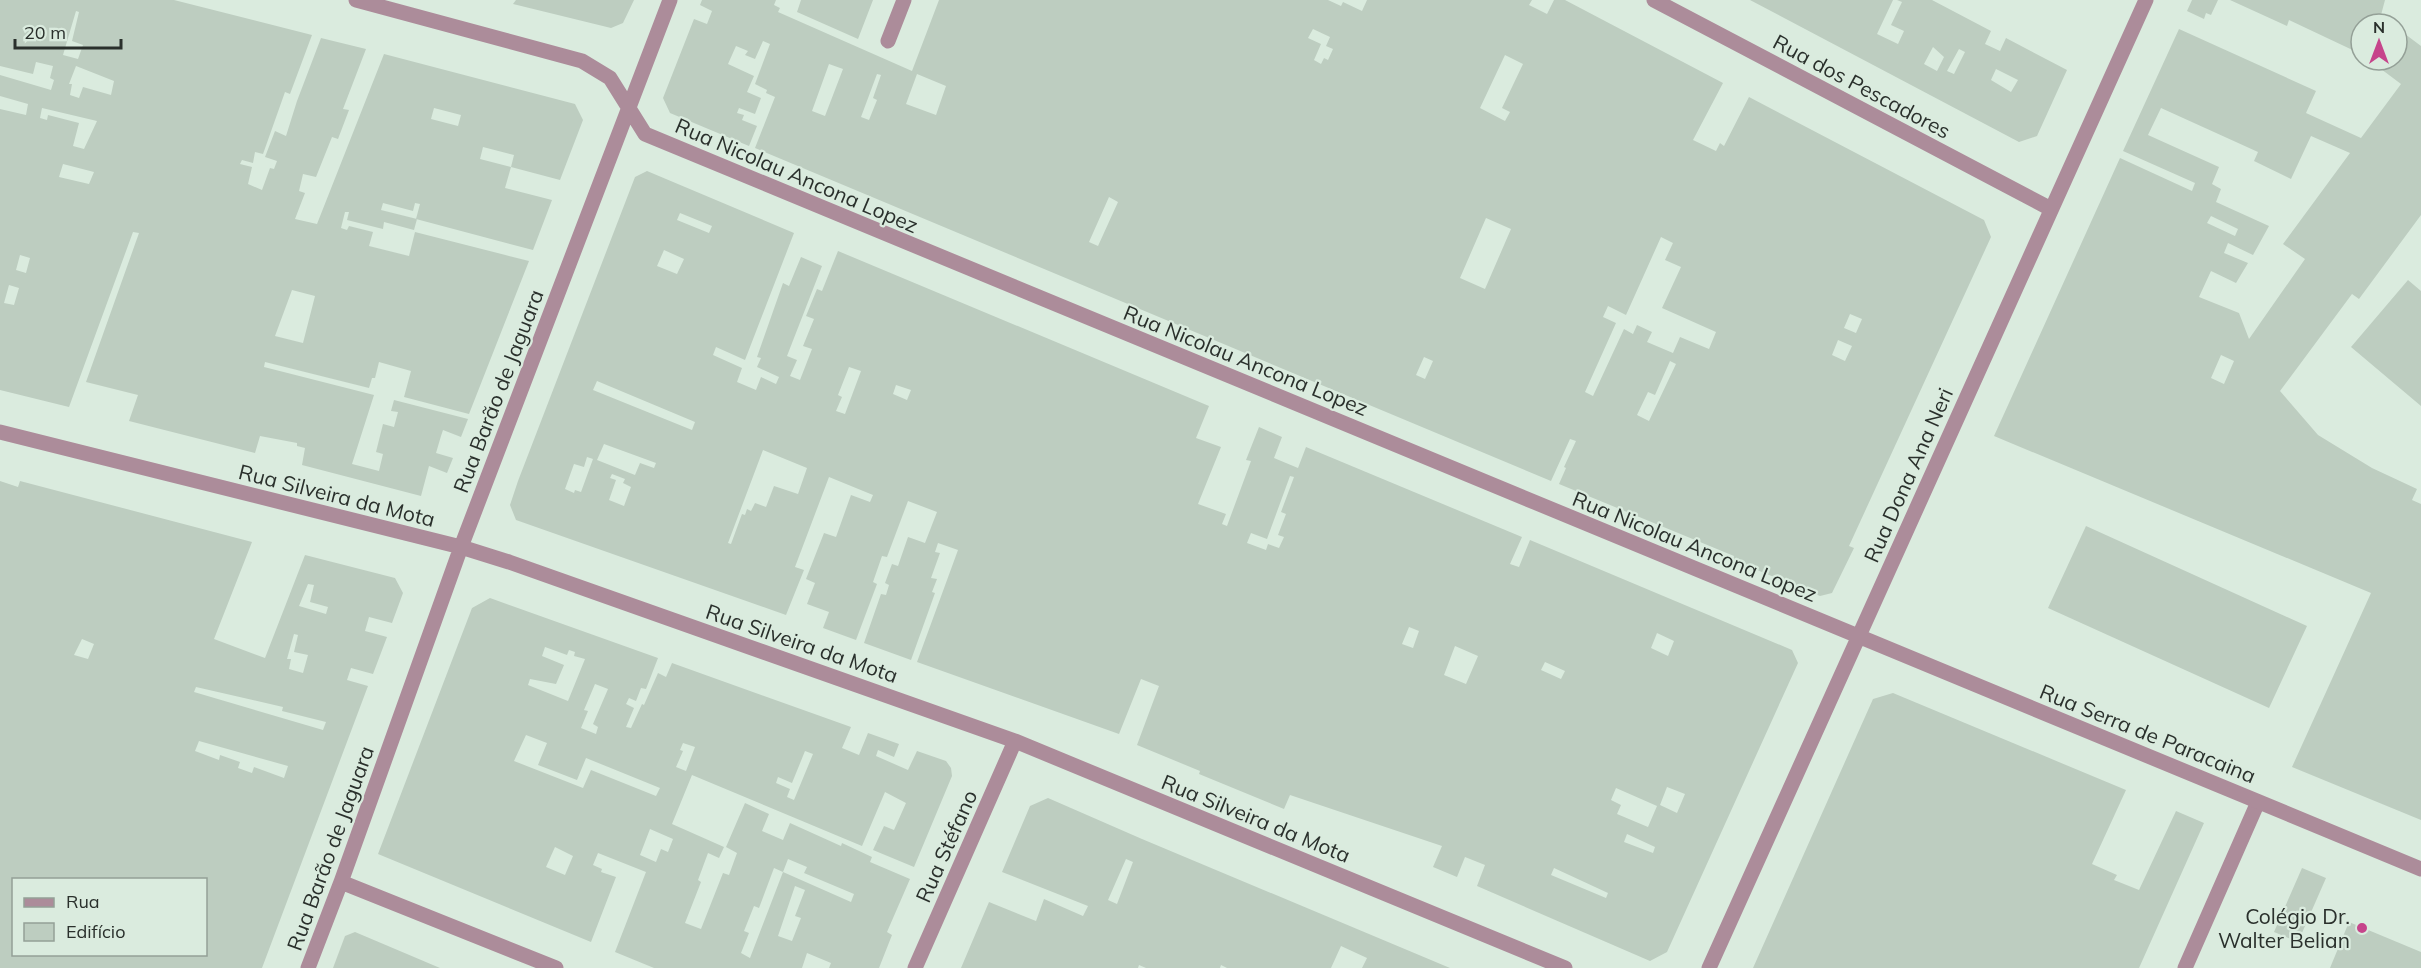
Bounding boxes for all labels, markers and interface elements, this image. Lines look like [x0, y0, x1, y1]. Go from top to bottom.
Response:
scale bar [15, 12, 122, 50]
north arrow [2349, 12, 2409, 72]
text: N [2373, 17, 2385, 37]
text: 20 m [24, 21, 66, 44]
street label: Rua dos Pescadores [1769, 28, 1955, 144]
street label: Rua Nicolau Ancona Lopez [672, 112, 922, 238]
street label: Rua Barão de Jaguara [447, 286, 549, 496]
street label: Rua Nicolau Ancona Lopez [1120, 299, 1372, 421]
street label: Rua Dona Ana Neri [1858, 384, 1958, 566]
street label: Rua Silveira da Mota [236, 458, 438, 532]
street label: Rua Nicolau Ancona Lopez [1569, 485, 1821, 607]
street label: Rua Silveira da Mota [703, 598, 901, 688]
street label: Rua Serra de Paracaina [2036, 678, 2260, 788]
street label: Rua Barão de Jaguara [281, 742, 379, 954]
street label: Rua Silveira da Mota [1158, 768, 1354, 868]
street label: Rua Stéfano [910, 786, 982, 906]
legend [12, 878, 207, 956]
text: Rua [66, 890, 100, 913]
place label: Colégio Dr. Walter Belian [2218, 903, 2350, 953]
text: Edifício [66, 920, 125, 943]
marker: Colégio Dr. Walter Belian [2355, 921, 2369, 935]

